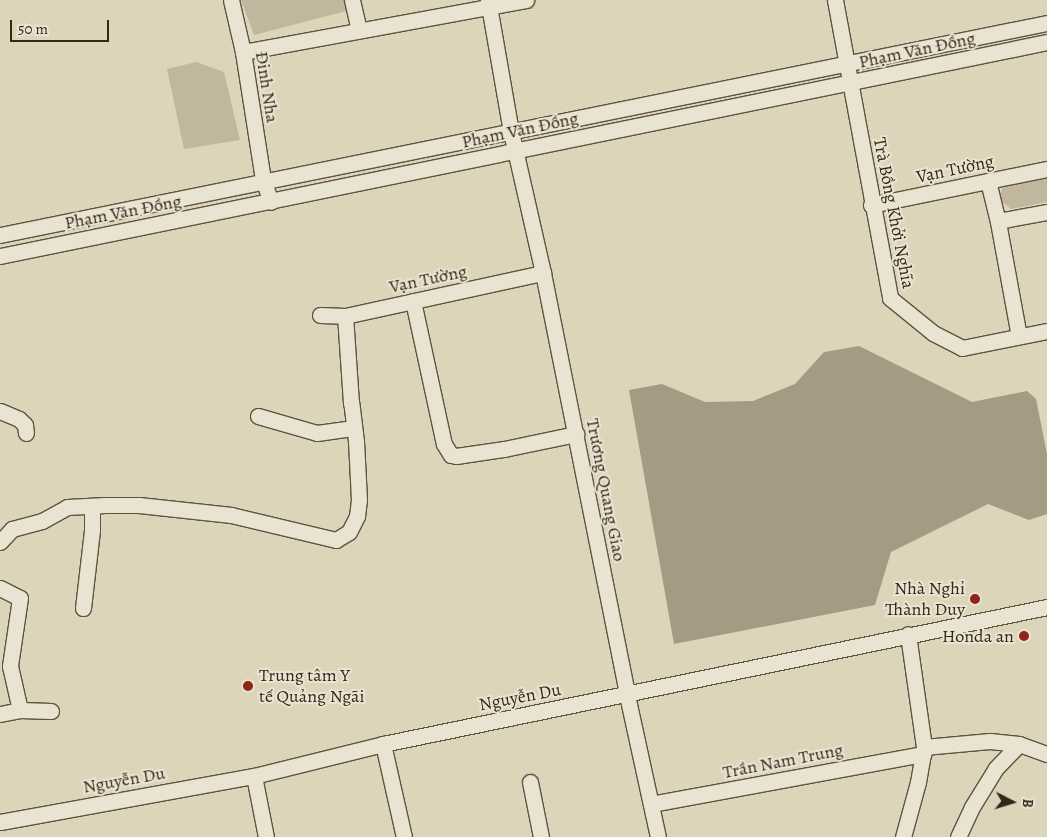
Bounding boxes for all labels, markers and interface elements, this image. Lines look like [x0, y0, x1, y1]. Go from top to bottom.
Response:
scale bar [12, 10, 111, 42]
text: 50 m [18, 19, 48, 39]
street label: Phạm Văn Đồng [857, 27, 977, 73]
street label: Đinh Nha [251, 50, 283, 124]
street label: Phạm Văn Đồng [460, 107, 580, 153]
street label: Trà Bồng Khởi Nghĩa [869, 136, 919, 290]
street label: Vạn Tường [914, 150, 996, 188]
street label: Phạm Văn Đồng [63, 190, 183, 234]
street label: Vạn Tường [387, 260, 469, 298]
street label: Trương Quang Giao [582, 417, 630, 563]
place label: Nhà Nghỉ Thành Duy [885, 578, 965, 620]
marker: Nhà Nghỉ Thành Duy [969, 593, 981, 605]
place label: Honda an [942, 625, 1014, 647]
marker: Honda an [1018, 630, 1030, 642]
place label: Trung tâm Y tế Quảng Ngãi [259, 665, 365, 708]
street label: Nguyễn Du [477, 678, 563, 716]
marker: Trung tâm Y tế Quảng Ngãi [241, 679, 255, 693]
street label: Trần Nam Trung [721, 739, 845, 783]
street label: Nguyễn Du [81, 762, 167, 798]
north arrow [987, 777, 1037, 827]
text: B [1018, 798, 1037, 809]

